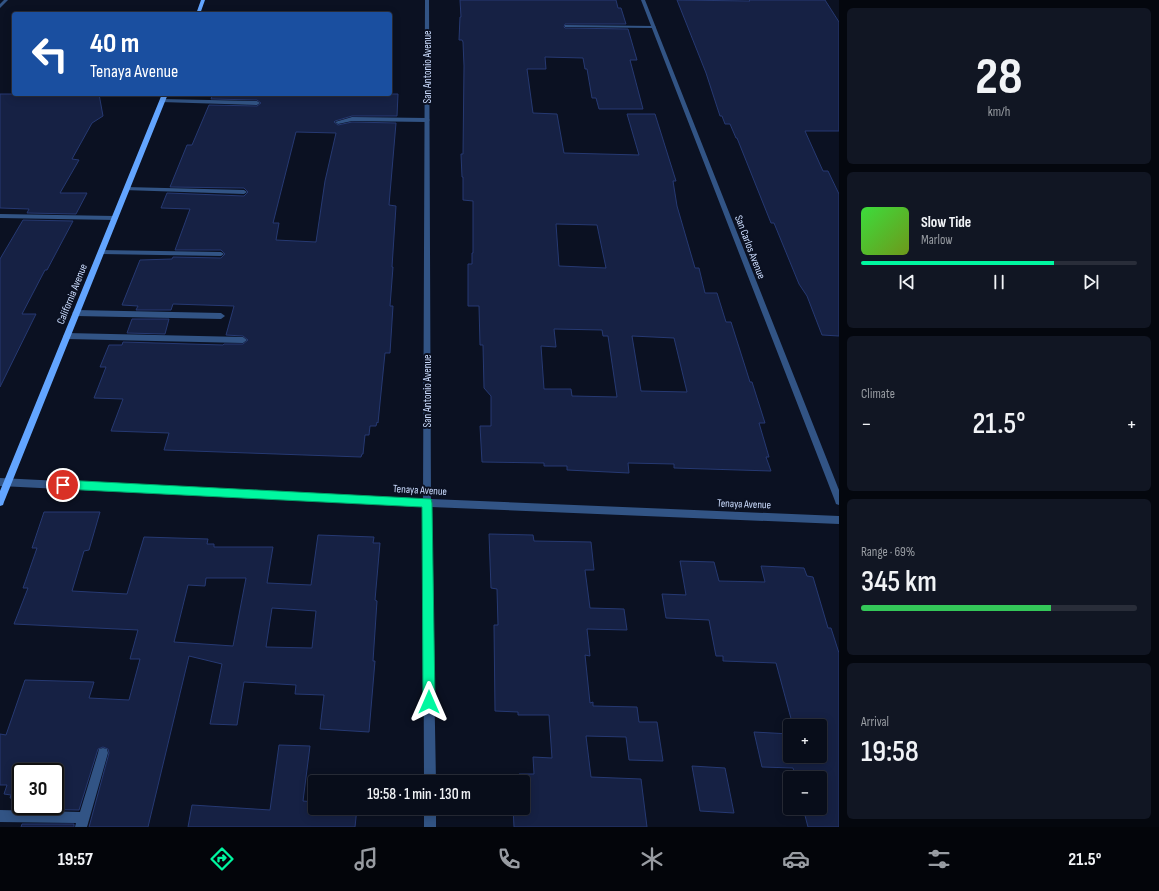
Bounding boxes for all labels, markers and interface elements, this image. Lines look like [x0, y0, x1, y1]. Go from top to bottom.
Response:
text: 40 m [90, 27, 139, 60]
icon: left [24, 28, 76, 80]
street label: San Antonio Avenue [421, 31, 434, 103]
text: 28 [975, 46, 1023, 109]
text: Tenaya Avenue [90, 61, 178, 82]
text: km/h [988, 104, 1010, 120]
street label: San Carlos Avenue [732, 213, 768, 281]
text: Slow Tide [921, 213, 971, 232]
text: Marlow [921, 232, 953, 248]
street label: California Avenue [54, 262, 90, 326]
icon: previous [896, 271, 918, 293]
icon: pause [988, 271, 1010, 293]
icon: next [1080, 271, 1102, 293]
street label: San Antonio Avenue [421, 355, 434, 427]
text: Climate [861, 386, 895, 402]
text: 21.5° [972, 406, 1026, 442]
text: − [861, 411, 872, 438]
text: + [1126, 411, 1137, 438]
pin [46, 468, 80, 502]
icon: arrive [52, 474, 74, 496]
street label: Tenaya Avenue [393, 482, 447, 498]
street label: Tenaya Avenue [717, 497, 771, 511]
text: Range · 69% [861, 544, 915, 560]
text: 345 km [861, 564, 937, 600]
position arrow [408, 681, 450, 723]
text: Arrival [861, 714, 889, 730]
map controls [783, 719, 827, 815]
button: + [783, 719, 827, 763]
text: 19:58 [861, 734, 919, 770]
speed limit sign: 30 [12, 763, 64, 815]
button: − [783, 771, 827, 815]
text: 19:58 · 1 min · 130 m [367, 785, 471, 804]
icon: directions [208, 845, 236, 873]
icon: music [352, 845, 380, 873]
icon: phone [495, 845, 523, 873]
icon: climate [638, 845, 666, 873]
icon: car [782, 845, 810, 873]
icon: filters [925, 845, 953, 873]
text: 19:57 [58, 849, 93, 870]
text: 21.5° [1068, 849, 1101, 870]

